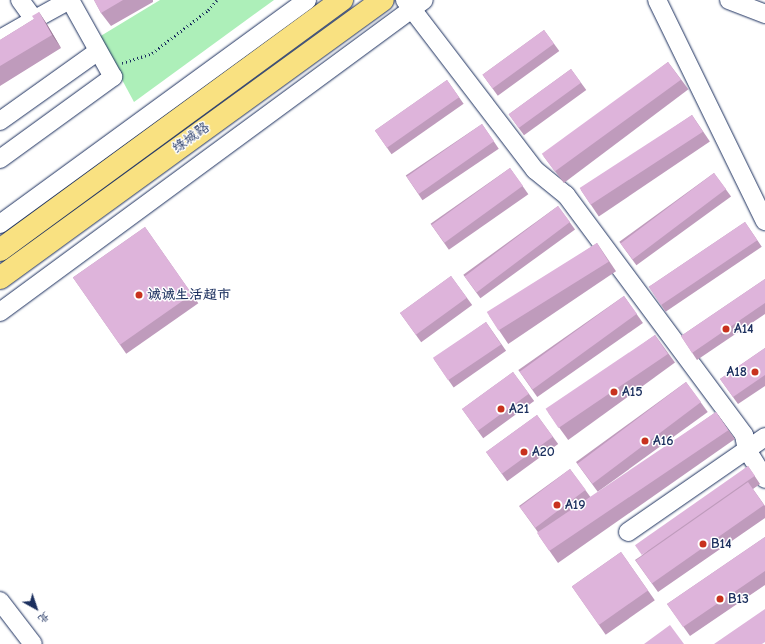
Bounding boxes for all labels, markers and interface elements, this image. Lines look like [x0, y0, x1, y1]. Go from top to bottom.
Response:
street label: 绿城路 [169, 119, 213, 157]
place label: 诚诚生活超市 [147, 287, 231, 303]
marker: 诚诚生活超市 [134, 290, 144, 300]
place label: A14 [734, 321, 754, 337]
marker: A14 [721, 324, 731, 334]
place label: A18 [727, 364, 747, 380]
marker: A18 [750, 367, 760, 377]
place label: A15 [622, 384, 643, 400]
marker: A15 [609, 387, 619, 397]
place label: A21 [509, 401, 529, 417]
marker: A21 [496, 404, 506, 414]
place label: A16 [653, 433, 674, 449]
marker: A16 [640, 436, 650, 446]
place label: A20 [532, 444, 555, 460]
marker: A20 [519, 447, 529, 457]
place label: A19 [565, 497, 586, 513]
marker: A19 [552, 500, 562, 510]
place label: B14 [711, 536, 731, 552]
marker: B14 [698, 539, 708, 549]
north arrow [16, 588, 56, 628]
place label: B13 [728, 591, 749, 607]
marker: B13 [715, 594, 725, 604]
text: 北 [36, 609, 52, 626]

